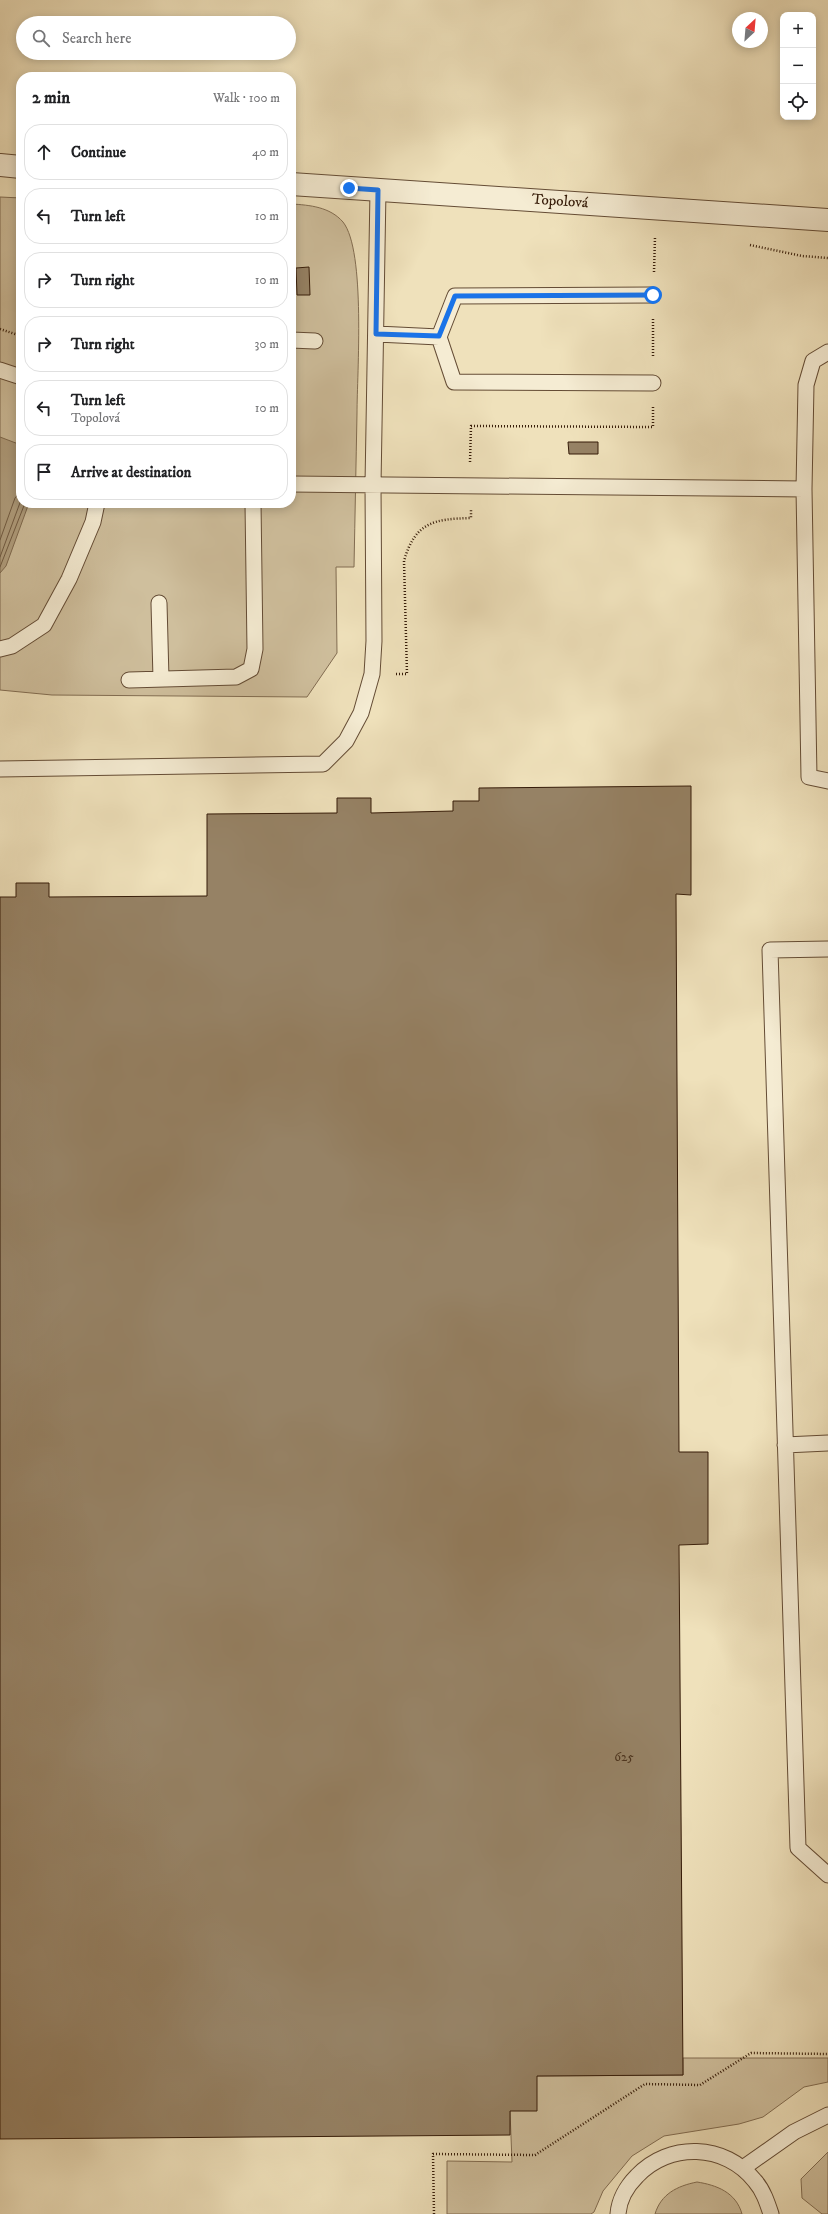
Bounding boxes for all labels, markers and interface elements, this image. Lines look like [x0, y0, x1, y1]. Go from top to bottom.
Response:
north arrow [732, 12, 768, 48]
map controls [780, 12, 816, 120]
button: + [780, 12, 816, 48]
search box [16, 16, 296, 60]
icon: search [30, 27, 52, 49]
text: Search here [62, 29, 131, 48]
button: − [780, 48, 816, 84]
button: locate [780, 84, 816, 120]
text: 2 min [32, 87, 70, 109]
text: Walk · 100 m [213, 90, 280, 106]
icon: ahead [33, 141, 55, 163]
text: Continue [71, 143, 126, 162]
text: 40 m [252, 144, 279, 160]
route end [340, 179, 358, 197]
street label: Topolová [531, 190, 589, 212]
icon: left [33, 205, 55, 227]
text: Turn left [71, 207, 125, 226]
text: 10 m [255, 208, 279, 224]
icon: right [33, 269, 55, 291]
text: Turn right [71, 271, 134, 290]
text: 10 m [255, 272, 279, 288]
route start [644, 286, 662, 304]
icon: right [33, 333, 55, 355]
text: Turn right [71, 335, 134, 354]
text: 30 m [255, 336, 279, 352]
text: Turn left [71, 391, 125, 410]
icon: left [33, 397, 55, 419]
text: 10 m [255, 400, 279, 416]
text: Topolová [71, 410, 120, 426]
icon: arrive [33, 461, 55, 483]
text: Arrive at destination [71, 463, 191, 482]
house number: 625 [614, 1749, 634, 1765]

